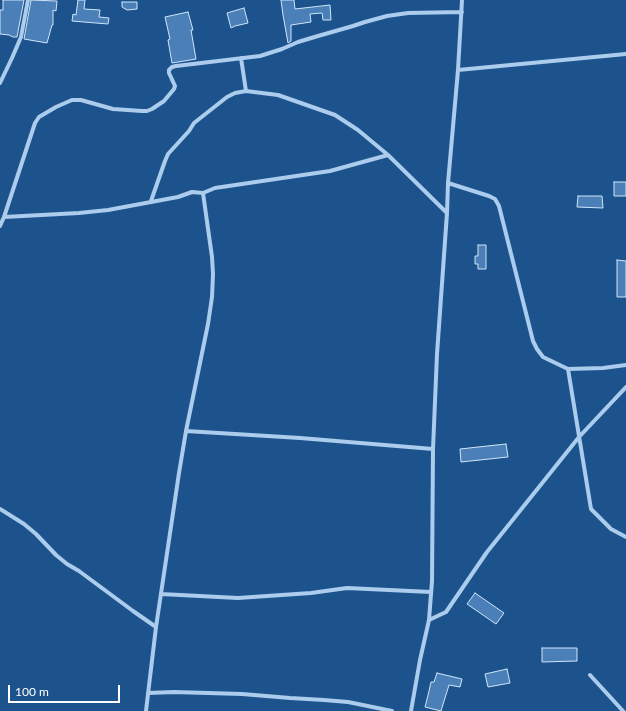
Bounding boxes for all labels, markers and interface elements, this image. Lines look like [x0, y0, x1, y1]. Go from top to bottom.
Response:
scale bar [10, 677, 122, 703]
text: 100 m [15, 684, 49, 699]

